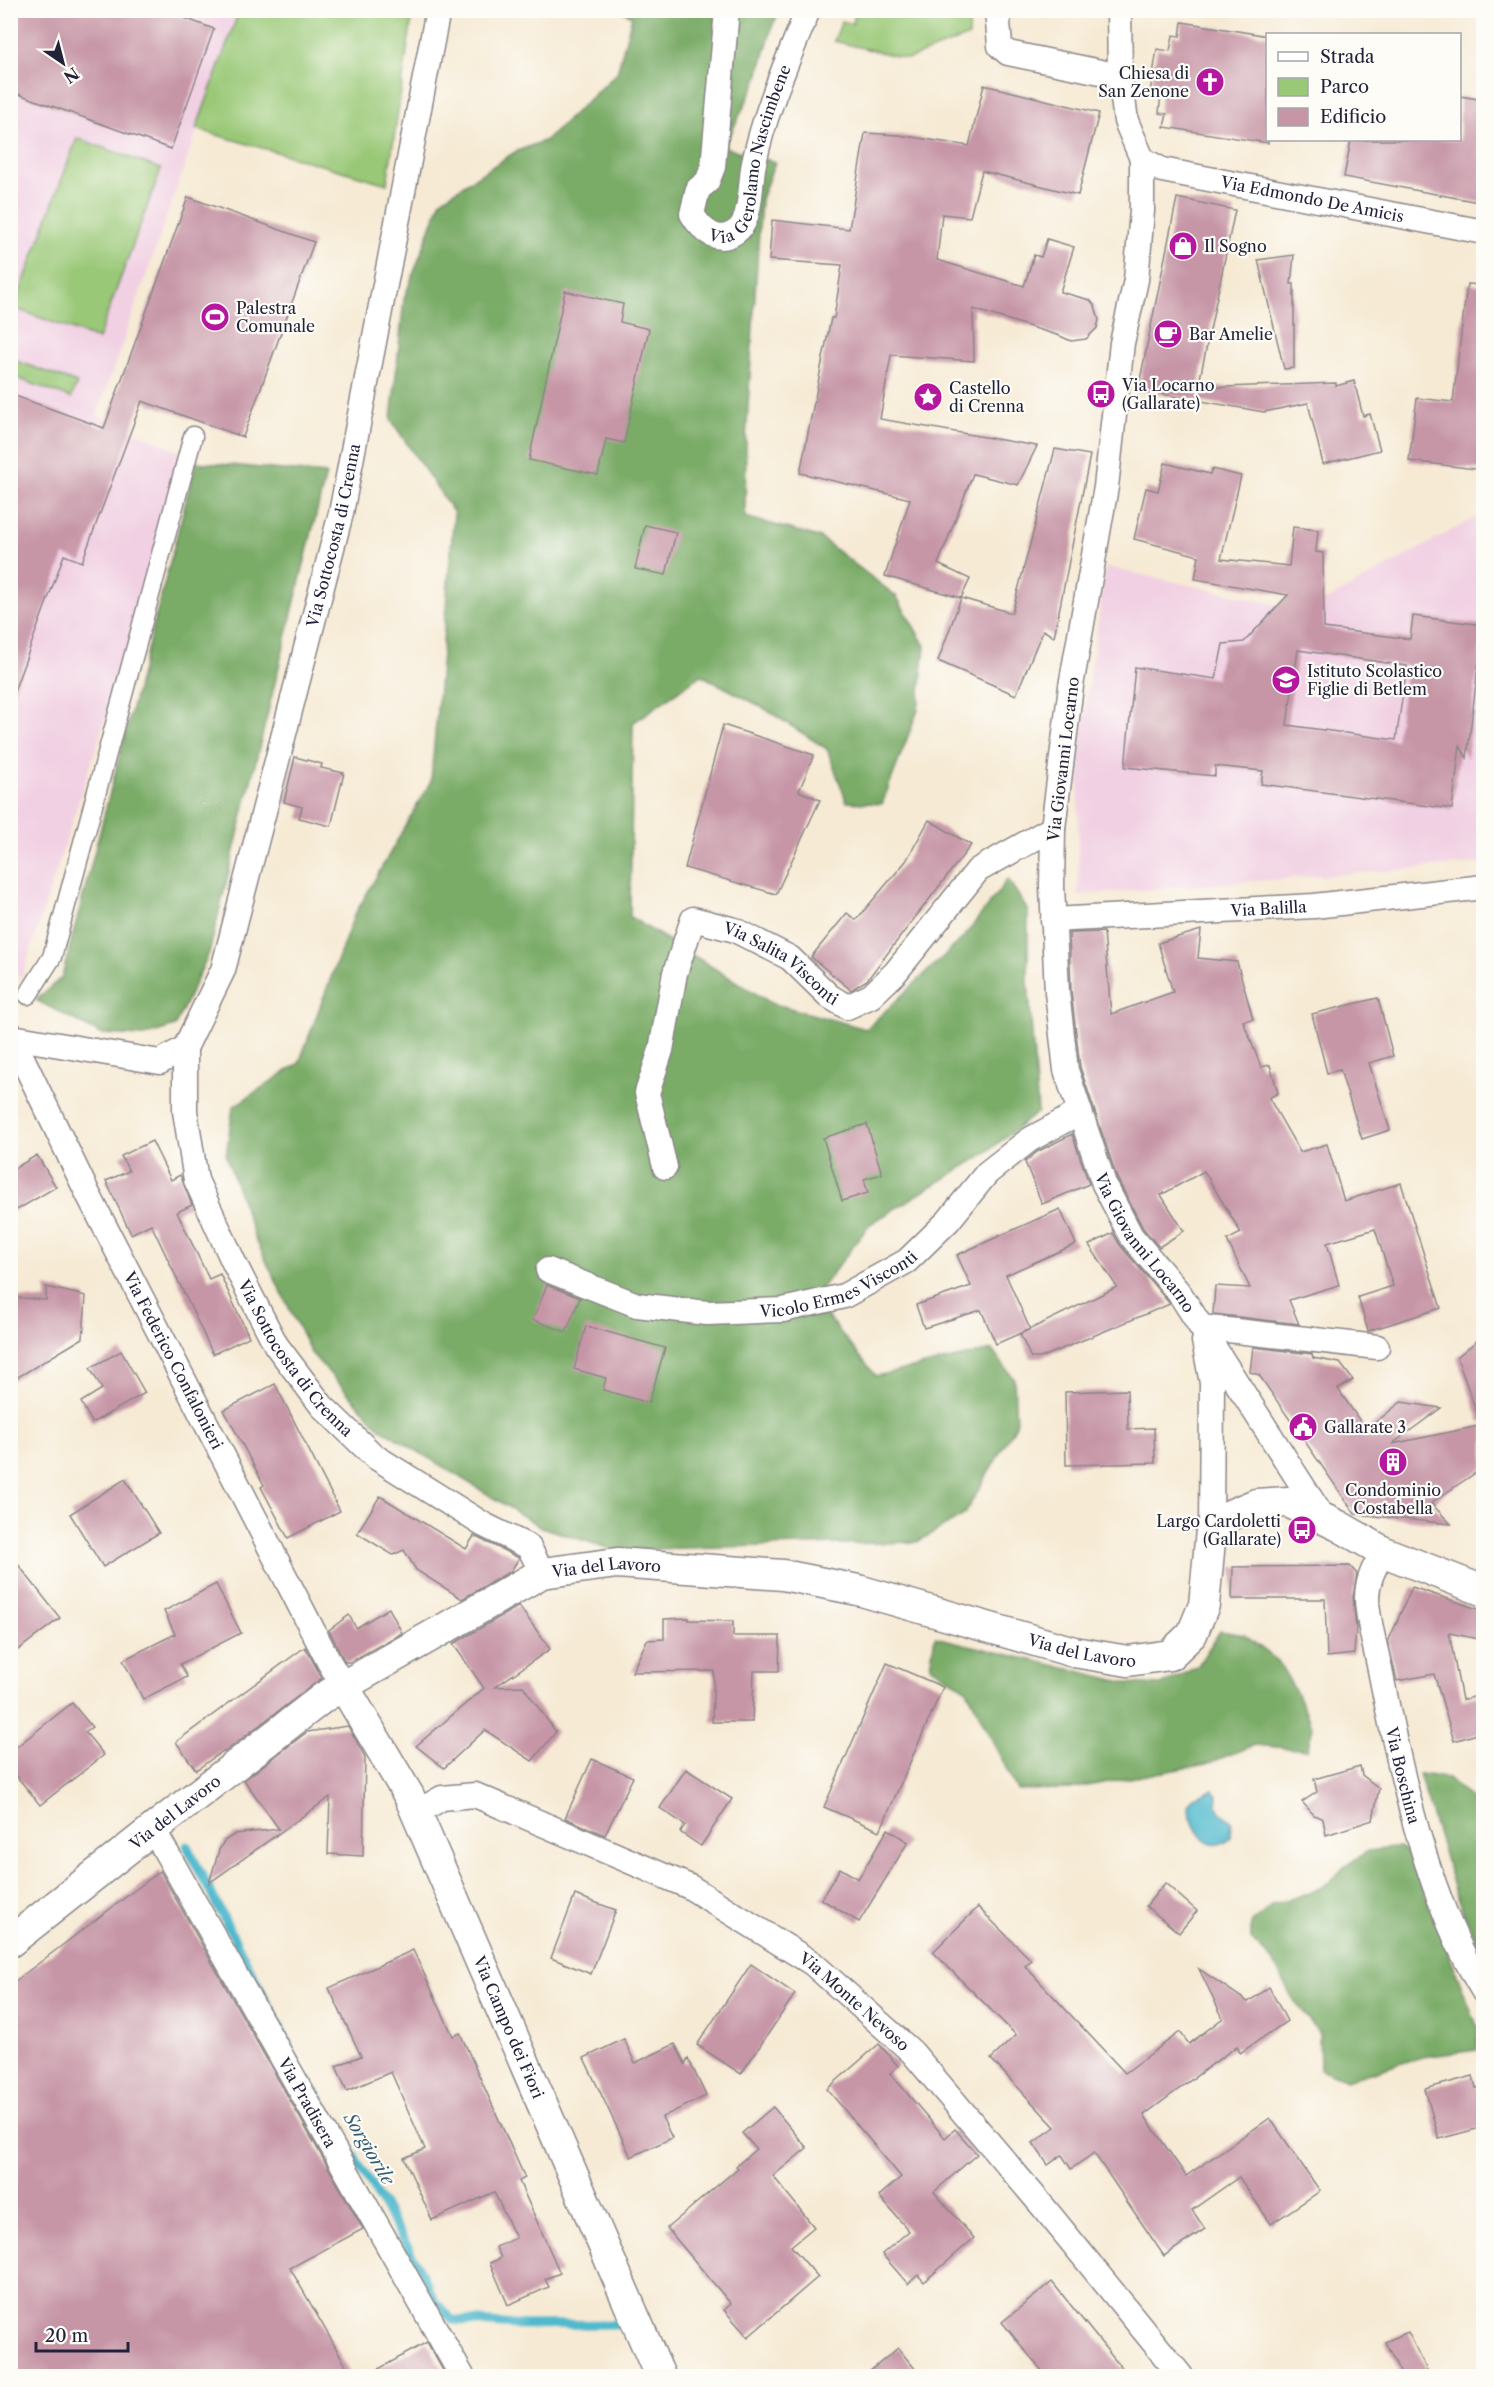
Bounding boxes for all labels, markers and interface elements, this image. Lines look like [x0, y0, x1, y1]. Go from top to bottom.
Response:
north arrow [33, 33, 93, 93]
legend [1266, 33, 1461, 141]
text: Strada [1320, 46, 1375, 68]
street label: Via Gerolamo Nascimbene [705, 62, 795, 247]
text: N [60, 63, 83, 88]
place label: Chiesa di San Zenone [1098, 63, 1189, 101]
church icon: Chiesa di San Zenone [1194, 66, 1226, 98]
text: Parco [1320, 76, 1369, 98]
text: Edificio [1320, 106, 1386, 128]
street label: Via Edmondo De Amicis [1218, 171, 1406, 226]
shop icon: Il Sogno [1167, 230, 1199, 262]
place label: Il Sogno [1204, 236, 1267, 256]
place label: Palestra Comunale [236, 298, 315, 336]
sports icon: Palestra Comunale [199, 301, 231, 333]
cafe icon: Bar Amelie [1152, 318, 1184, 350]
place label: Bar Amelie [1189, 324, 1273, 344]
place label: Via Locarno (Gallarate) [1121, 375, 1215, 413]
place label: Castello di Crenna [949, 378, 1025, 416]
bus stop icon: Via Locarno (Gallarate) [1085, 378, 1117, 410]
place icon: Castello di Crenna [912, 381, 944, 413]
street label: Via Sottocosta di Crenna [302, 441, 364, 630]
place label: Istituto Scolastico Figlie di Betlem [1307, 661, 1442, 699]
school or university icon: Istituto Scolastico Figlie di Betlem [1270, 664, 1302, 696]
street label: Via Giovanni Locarno [1043, 675, 1083, 843]
street label: Via Balilla [1229, 896, 1308, 921]
street label: Via Salita Visconti [721, 917, 842, 1009]
street label: Via Giovanni Locarno [1091, 1169, 1199, 1316]
street label: Vicolo Ermes Visconti [758, 1247, 921, 1321]
street label: Via Federico Confalonieri [119, 1267, 228, 1453]
street label: Via Sottocosta di Crenna [234, 1275, 358, 1441]
public building icon: Gallarate 3 [1287, 1411, 1319, 1443]
place label: Gallarate 3 [1324, 1417, 1406, 1437]
building icon: Condominio Costabella [1377, 1446, 1409, 1478]
place label: Condominio Costabella [1345, 1480, 1441, 1518]
place label: Largo Cardoletti (Gallarate) [1156, 1511, 1281, 1549]
bus stop icon: Largo Cardoletti (Gallarate) [1286, 1514, 1318, 1546]
street label: Via del Lavoro [550, 1553, 662, 1582]
street label: Via del Lavoro [1025, 1629, 1137, 1671]
street label: Via Boschina [1382, 1724, 1425, 1826]
street label: Via del Lavoro [125, 1771, 225, 1854]
street label: Via Monte Nevoso [795, 1947, 914, 2055]
street label: Via Campo dei Fiori [469, 1952, 549, 2102]
street label: Via Pradisera [274, 2053, 341, 2151]
water label: Sorgiorile [338, 2108, 400, 2190]
scale bar [36, 2315, 128, 2353]
text: 20 m [45, 2325, 89, 2347]

